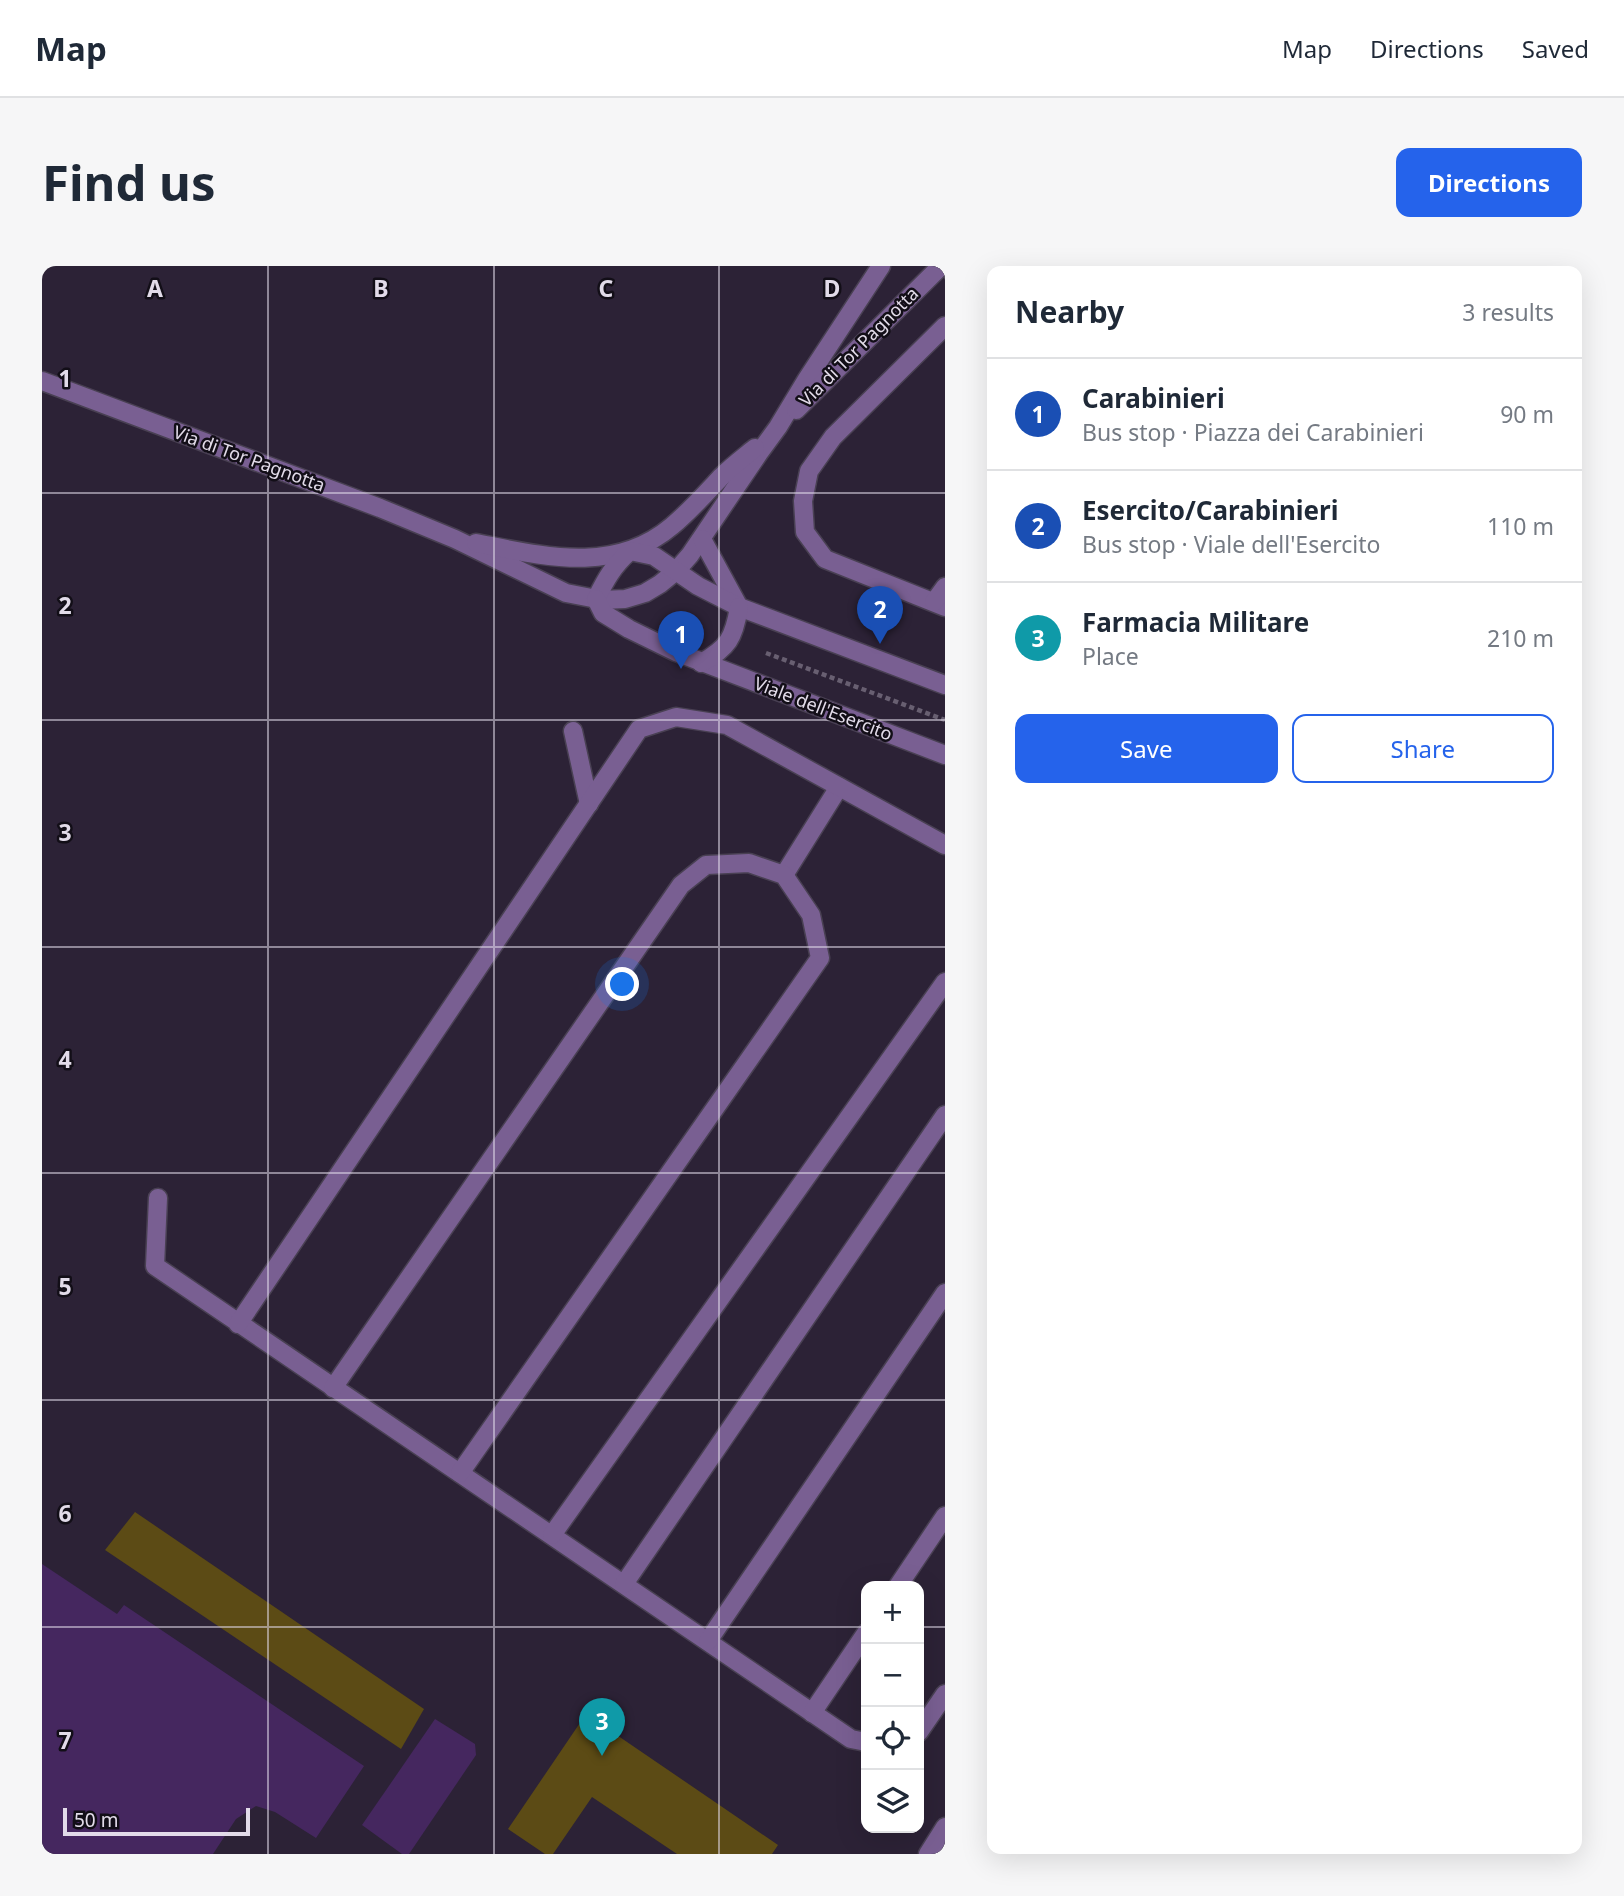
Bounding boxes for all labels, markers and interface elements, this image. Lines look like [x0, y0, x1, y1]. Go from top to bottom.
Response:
text: Map [35, 26, 107, 71]
text: Map [1282, 32, 1332, 65]
text: Directions [1370, 32, 1484, 65]
text: Saved [1522, 32, 1589, 65]
button: Directions [1396, 148, 1582, 217]
text: Find us [42, 149, 216, 215]
text: A [147, 272, 163, 304]
text: B [373, 272, 389, 304]
text: C [599, 272, 614, 304]
text: D [824, 272, 840, 304]
street label: Via di Tor Pagnotta [793, 281, 923, 411]
text: Nearby [1015, 291, 1124, 332]
text: 3 results [1462, 296, 1554, 328]
text: 1 [58, 362, 72, 394]
text: Carabinieri [1082, 380, 1225, 416]
text: 1 [1031, 398, 1045, 430]
text: 90 m [1500, 398, 1554, 430]
text: Bus stop · Piazza dei Carabinieri [1082, 416, 1424, 448]
street label: Via di Tor Pagnotta [170, 419, 328, 497]
text: Esercito/Carabinieri [1082, 492, 1339, 528]
text: 2 [1031, 510, 1045, 542]
text: 110 m [1487, 510, 1554, 542]
text: Bus stop · Viale dell'Esercito [1082, 528, 1380, 560]
pin: 2 [857, 586, 903, 644]
text: 2 [58, 589, 72, 621]
text: Farmacia Militare [1082, 604, 1309, 640]
pin: 1 [658, 611, 704, 669]
text: 3 [1031, 622, 1045, 654]
text: 210 m [1487, 622, 1554, 654]
text: Place [1082, 640, 1139, 672]
street label: Viale dell'Esercito [751, 671, 896, 745]
button: Save [1015, 714, 1278, 783]
button: Share [1292, 714, 1554, 783]
text: 3 [58, 816, 72, 848]
your location [605, 967, 639, 1001]
text: 4 [58, 1043, 72, 1075]
text: 5 [58, 1270, 72, 1302]
text: 6 [58, 1497, 72, 1529]
map controls [861, 1581, 924, 1833]
button: + [861, 1581, 924, 1644]
button: − [861, 1644, 924, 1707]
pin: 3 [579, 1698, 625, 1756]
button: locate [861, 1707, 924, 1770]
text: 7 [58, 1724, 72, 1756]
button: layers [861, 1770, 924, 1833]
scale bar [63, 1805, 250, 1837]
text: 50 m [74, 1807, 118, 1833]

